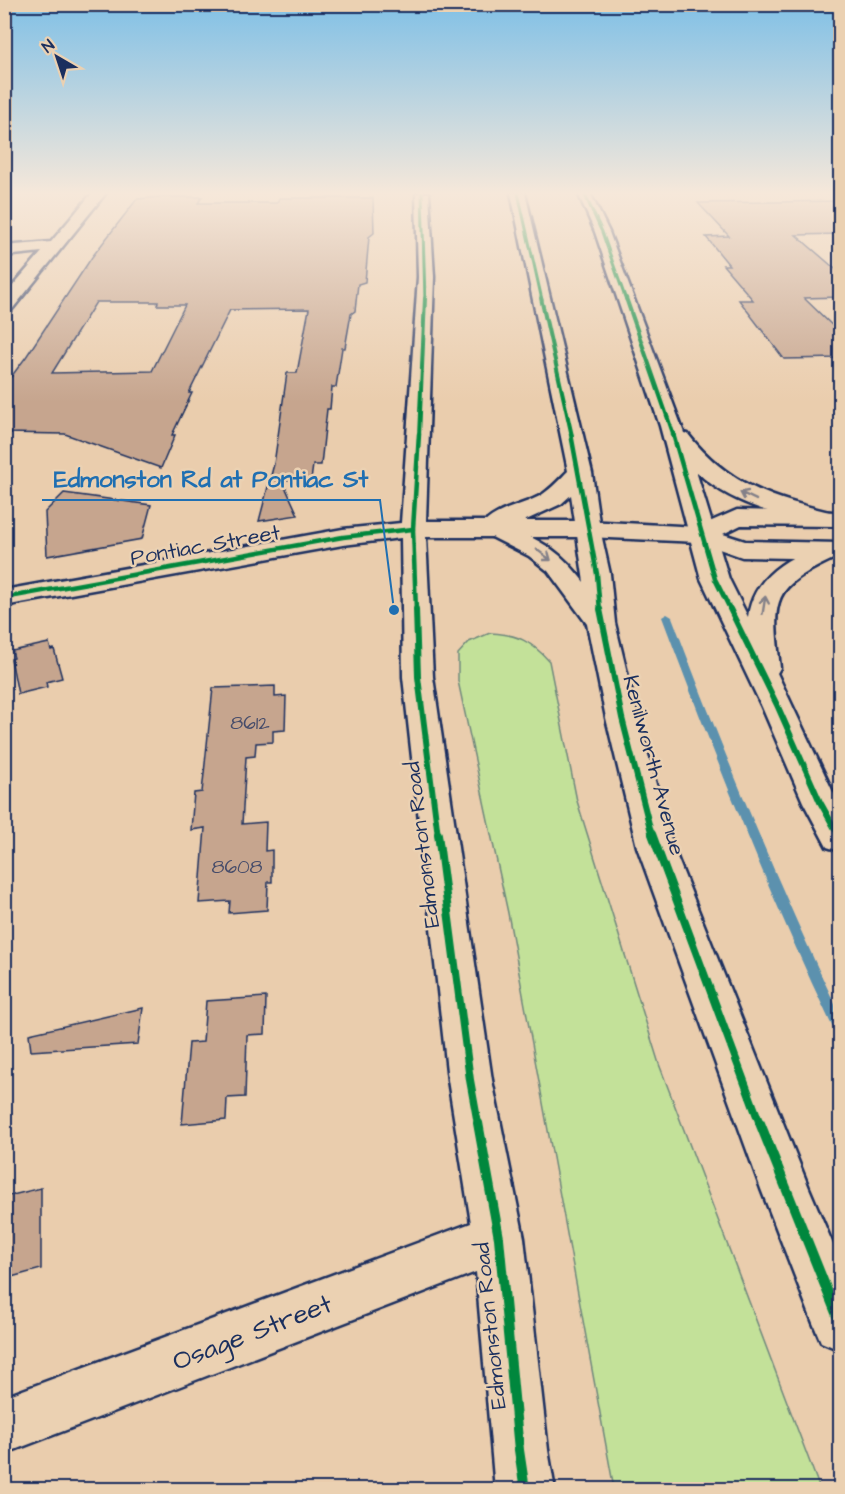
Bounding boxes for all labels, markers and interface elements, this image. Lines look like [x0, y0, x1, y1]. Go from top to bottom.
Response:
north arrow [27, 27, 87, 87]
text: N [37, 34, 59, 58]
callout: Edmonston Rd at Pontiac St [42, 458, 380, 500]
text: Edmonston Rd at Pontiac St [54, 463, 368, 497]
one-way arrow [739, 490, 757, 502]
street label: Pontiac Street [128, 517, 283, 574]
one-way arrow [536, 548, 552, 561]
one-way arrow [759, 596, 770, 616]
street label: Kenilworth Avenue [615, 672, 693, 859]
house number: 8612 [230, 709, 270, 737]
street label: Edmonston Road [397, 760, 448, 930]
house number: 8608 [211, 853, 263, 881]
street label: Edmonston Road [466, 1241, 515, 1411]
street label: Osage Street [167, 1285, 338, 1382]

